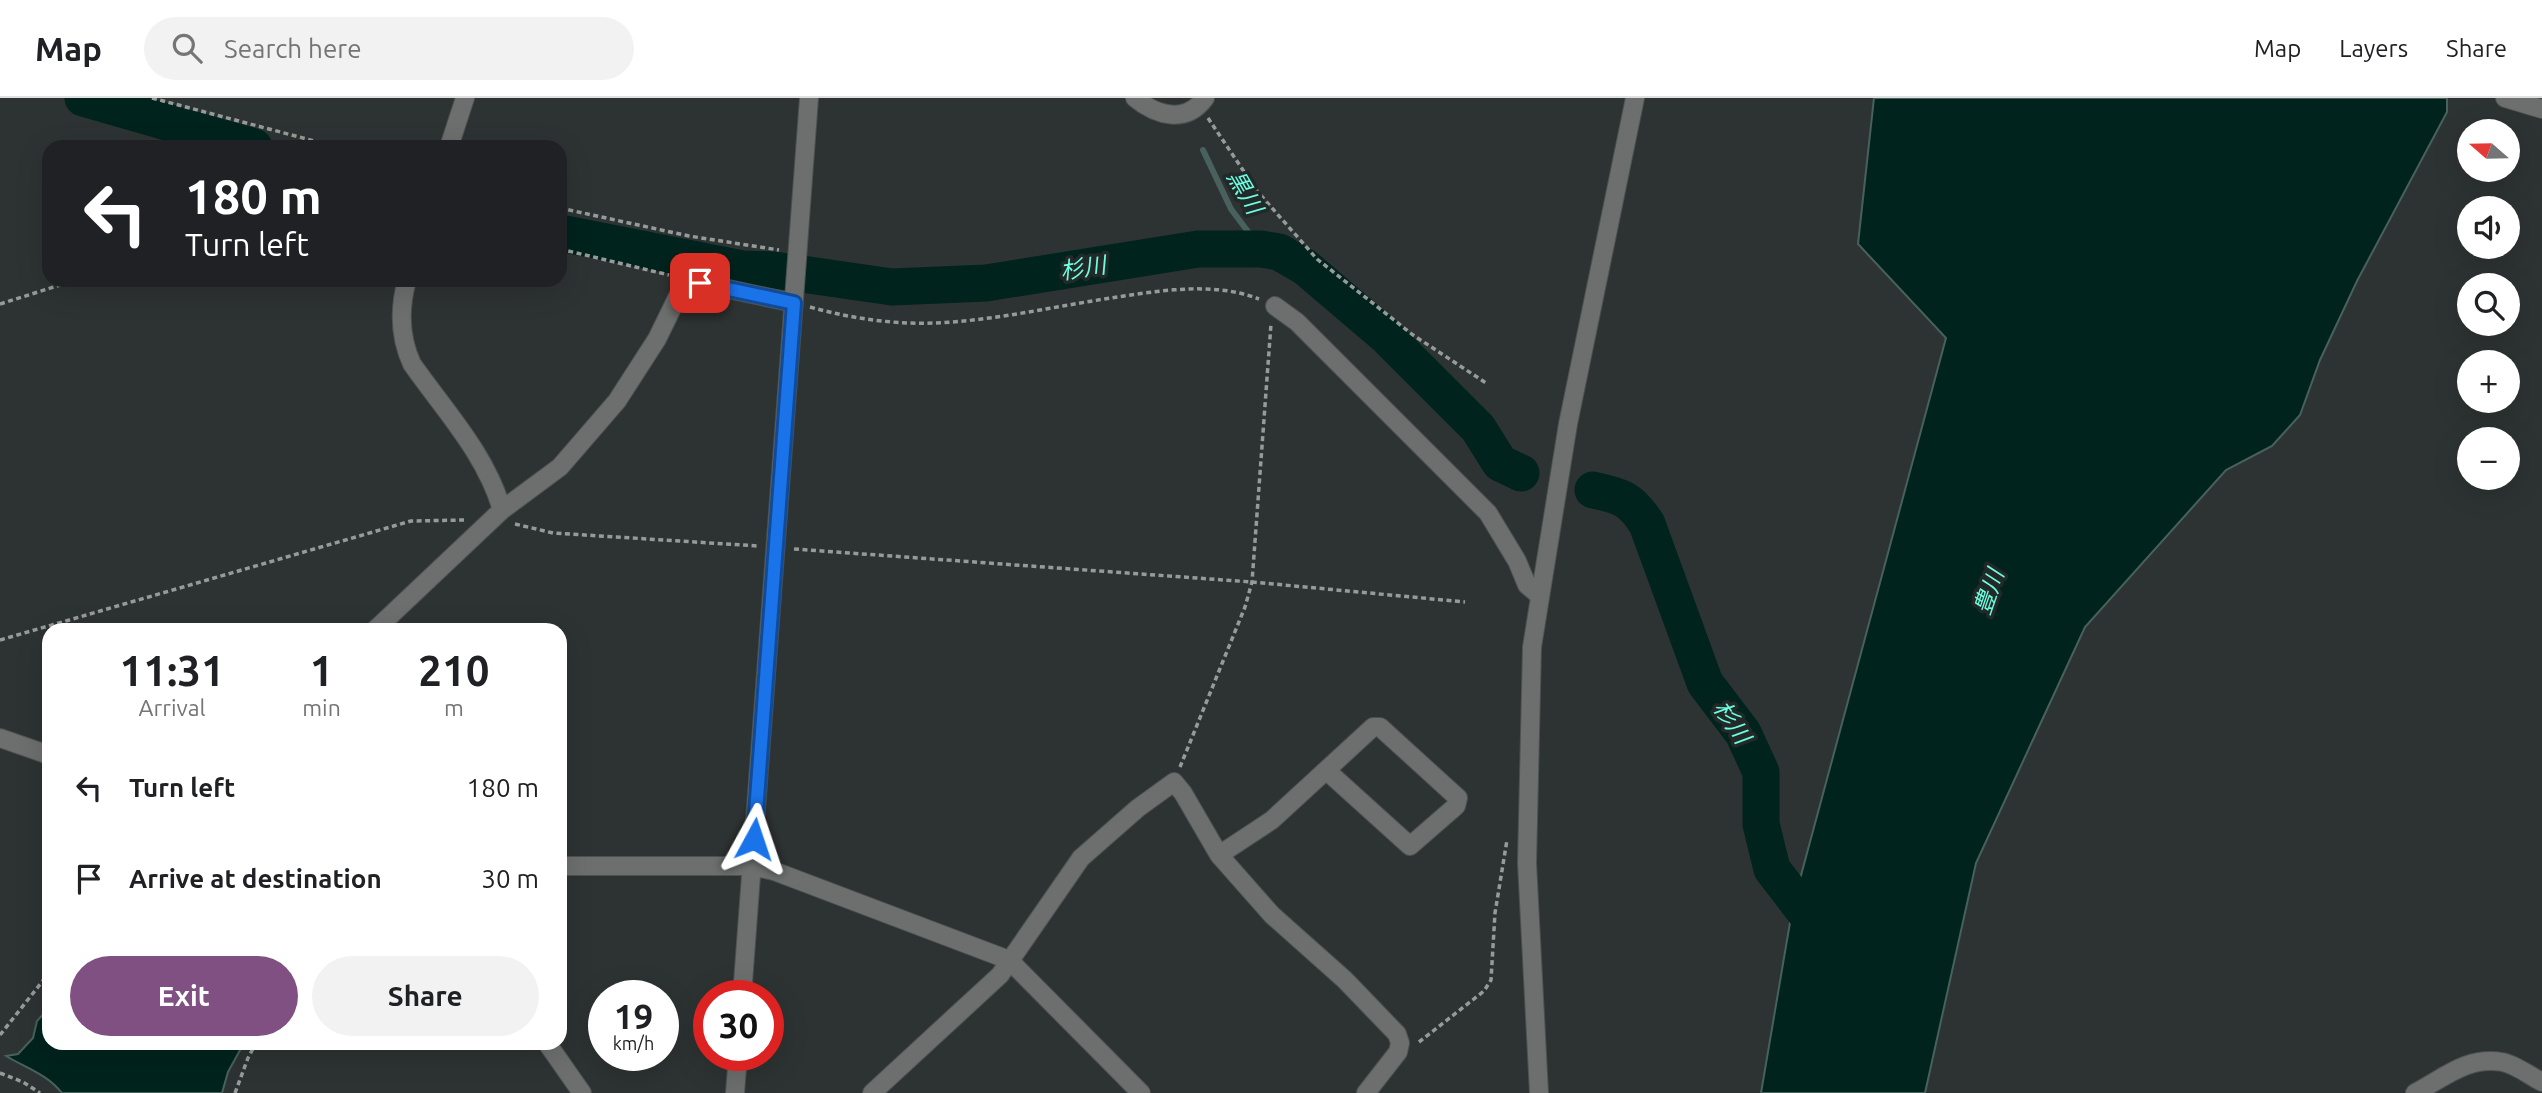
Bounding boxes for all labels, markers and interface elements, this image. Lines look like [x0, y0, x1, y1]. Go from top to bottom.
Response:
search box [144, 17, 634, 80]
icon: search [168, 29, 206, 67]
text: Map [35, 30, 102, 67]
text: Search here [224, 34, 362, 63]
text: Map [2254, 35, 2301, 62]
text: Layers [2339, 35, 2408, 62]
text: Share [2446, 35, 2507, 62]
north arrow [2457, 119, 2520, 182]
map controls [2457, 119, 2520, 490]
water label: 黒川 [1223, 166, 1269, 221]
icon: left [70, 168, 161, 259]
text: 180 m [185, 168, 322, 223]
button: sound [2457, 196, 2520, 259]
text: Turn left [185, 226, 309, 262]
water label: 杉川 [1058, 251, 1111, 283]
pin [670, 253, 730, 313]
icon: arrive [681, 264, 719, 302]
button: search [2457, 273, 2520, 336]
button: + [2457, 350, 2520, 413]
button: − [2457, 427, 2520, 490]
water label: 豊川 [1969, 563, 2009, 618]
text: 11:31 [120, 647, 225, 694]
text: 1 [310, 647, 333, 694]
text: 210 [418, 647, 489, 694]
text: Arrival [139, 695, 206, 720]
text: min [302, 695, 341, 720]
text: m [444, 695, 464, 720]
water label: 杉川 [1709, 696, 1757, 750]
icon: left [70, 769, 108, 807]
text: Turn left [129, 773, 235, 802]
text: 180 m [467, 773, 539, 802]
position arrow [717, 802, 791, 876]
icon: arrive [70, 860, 108, 898]
text: Arrive at destination [129, 864, 382, 893]
text: 30 m [481, 864, 539, 893]
button: Exit [70, 956, 298, 1036]
button: Share [312, 956, 539, 1036]
speed limit sign: 30 [693, 980, 784, 1071]
text: 19 [614, 996, 653, 1036]
text: km/h [613, 1033, 654, 1053]

